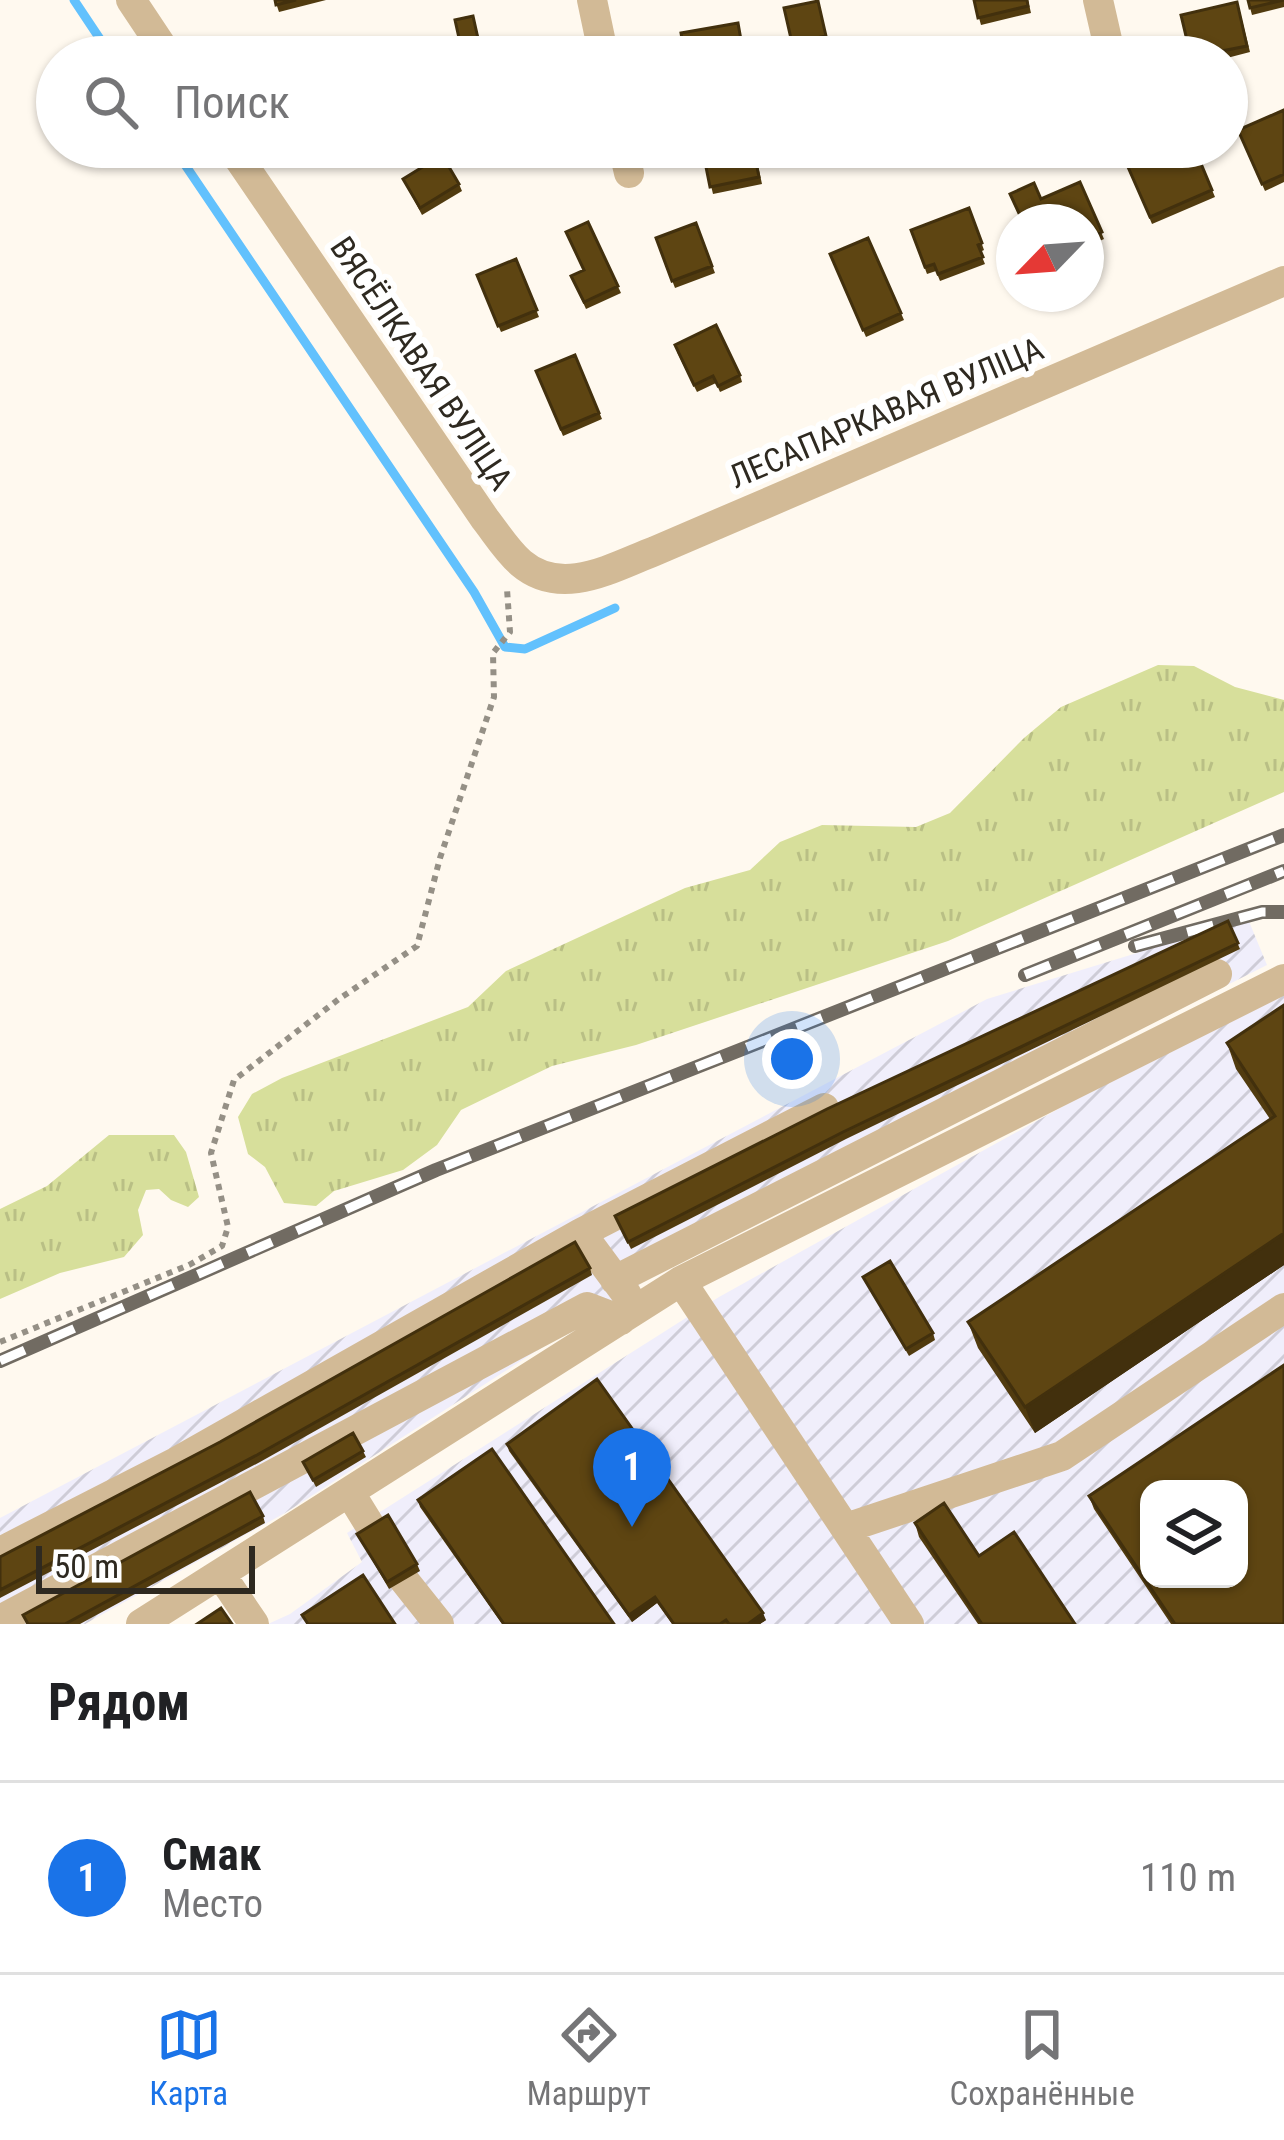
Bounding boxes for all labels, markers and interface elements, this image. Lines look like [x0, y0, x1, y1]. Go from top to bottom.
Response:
search box [36, 36, 1248, 168]
icon: search [78, 69, 144, 135]
text: Поиск [174, 76, 290, 129]
north arrow [996, 204, 1104, 312]
street label: ВЯСЁЛКАВАЯ ВУЛІЦА [322, 229, 521, 497]
street label: ЛЕСАПАРКАВАЯ ВУЛІЦА [723, 329, 1049, 496]
your location [762, 1029, 822, 1089]
pin: 1 [593, 1428, 671, 1527]
map controls [1140, 1480, 1248, 1588]
button: layers [1140, 1480, 1248, 1588]
scale bar [36, 1540, 255, 1593]
text: 50 m [54, 1547, 119, 1586]
text: Рядом [48, 1673, 190, 1732]
text: Смак [162, 1828, 261, 1881]
text: 1 [77, 1855, 97, 1901]
text: 110 m [1140, 1855, 1236, 1901]
text: Место [162, 1881, 263, 1927]
tab: Карта [149, 2002, 228, 2113]
tab: Маршрут [527, 2002, 651, 2113]
tab: Сохранённые [949, 2002, 1135, 2113]

